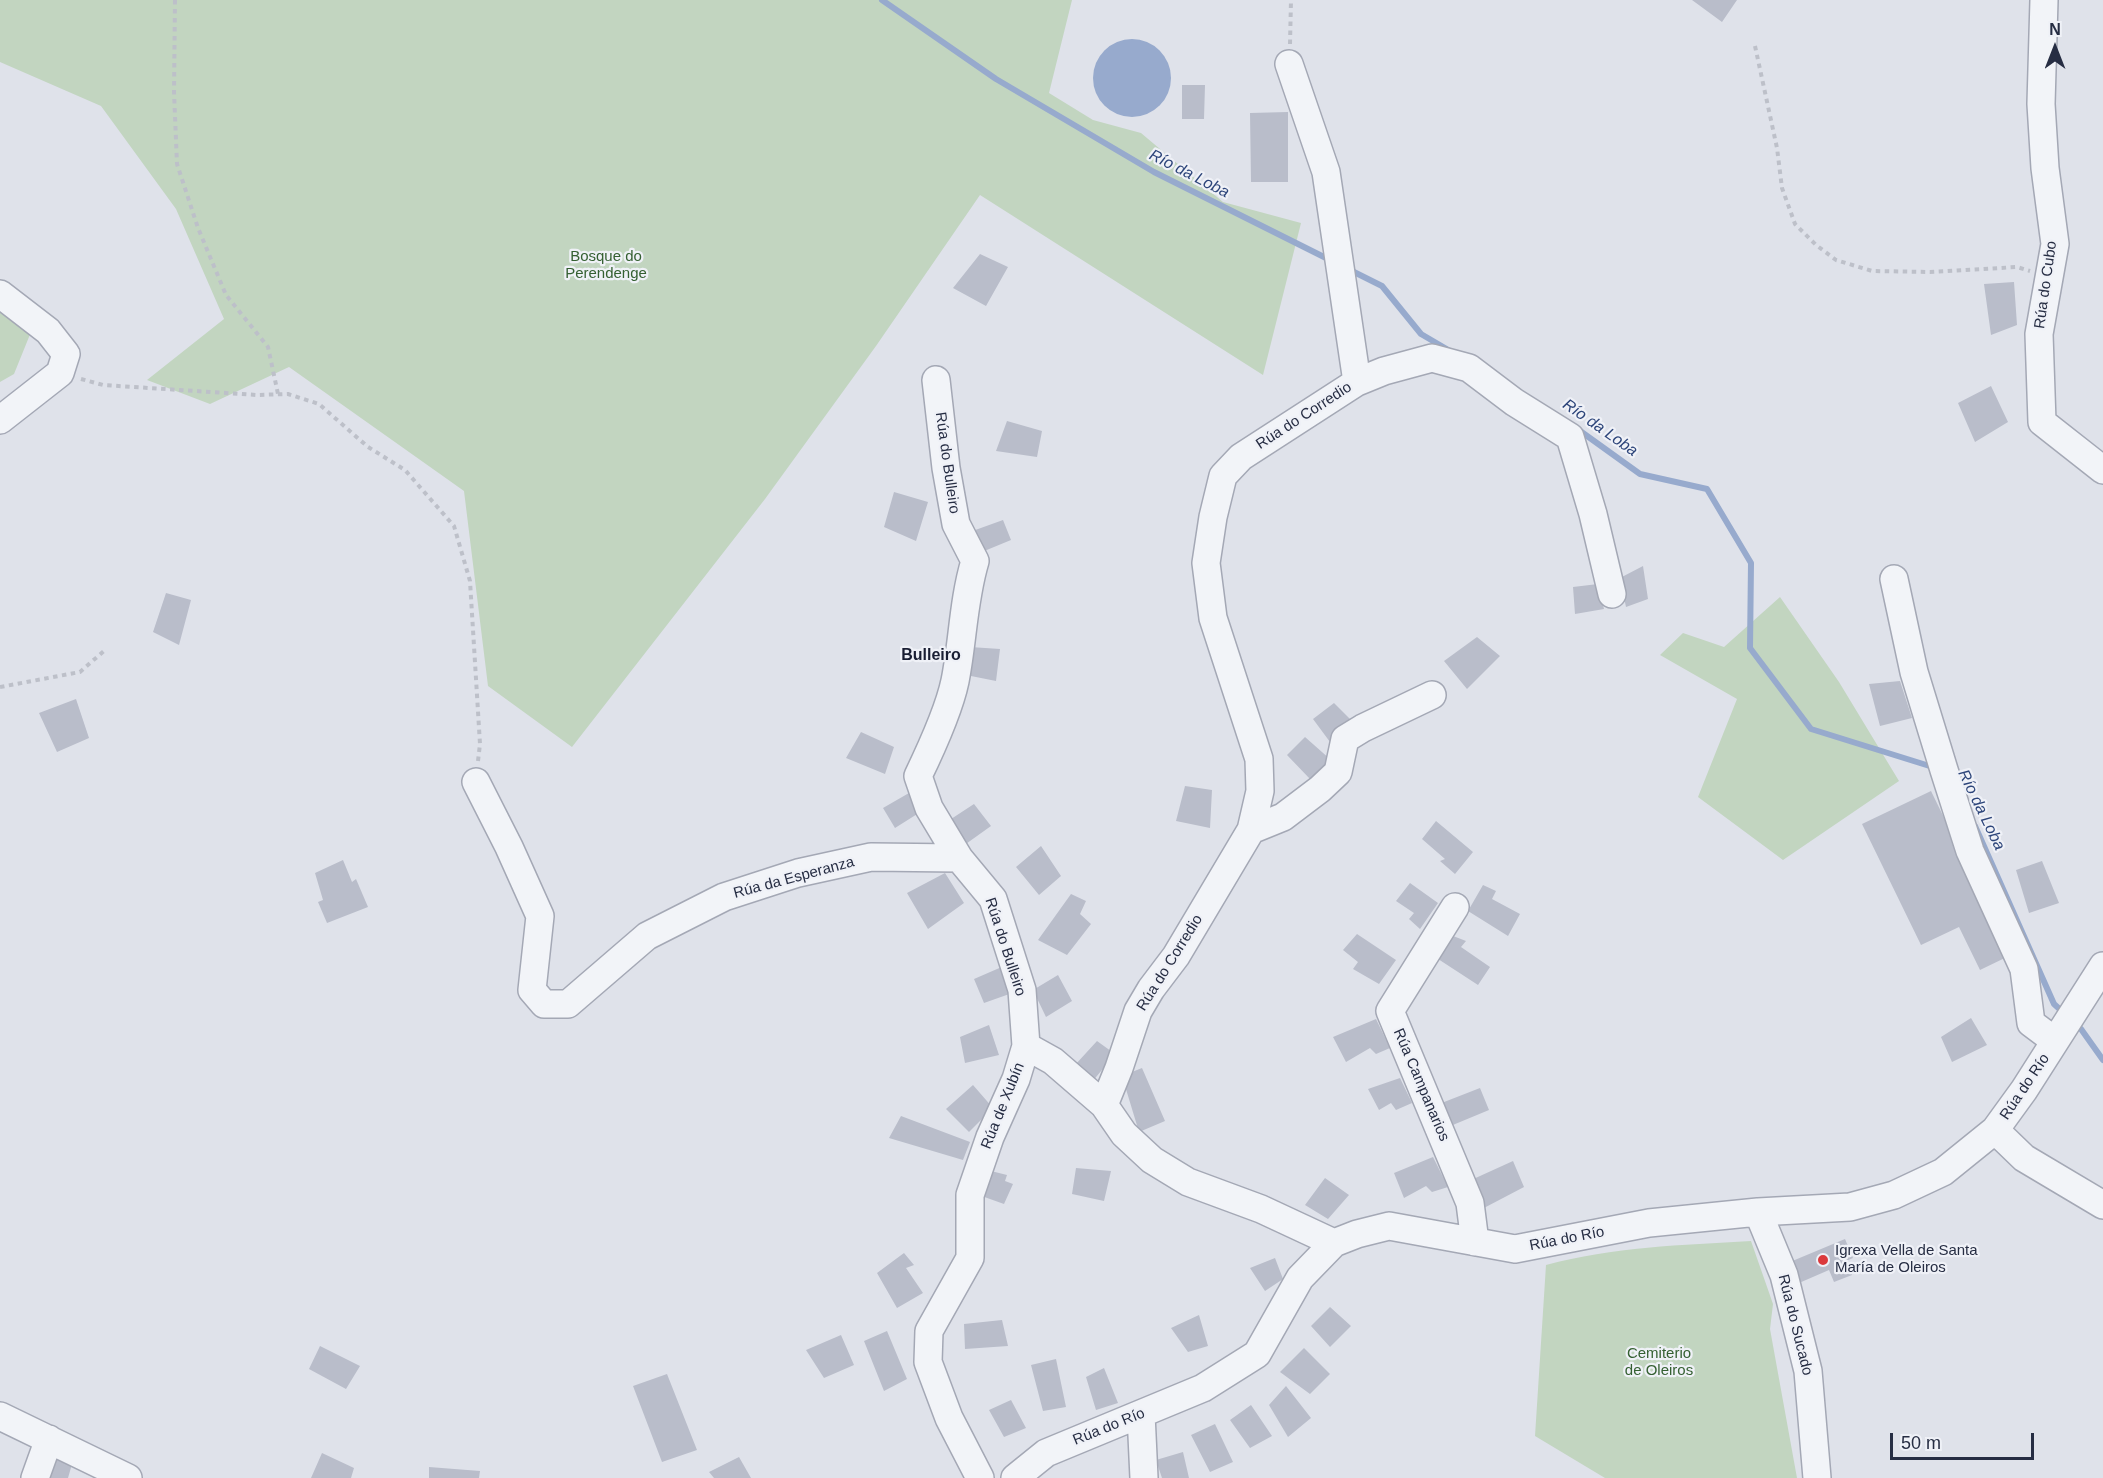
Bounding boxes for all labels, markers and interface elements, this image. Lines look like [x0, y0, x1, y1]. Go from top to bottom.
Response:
north arrow [2025, 18, 2085, 78]
text: N [2049, 21, 2061, 38]
water label: Río da Loba [1146, 146, 1232, 202]
street label: Rúa do Cubo [2031, 240, 2061, 330]
park label: Bosque do Perendenge [565, 248, 647, 283]
street label: Rúa do Corredio [1253, 378, 1355, 454]
water label: Río da Loba [1559, 395, 1641, 461]
street label: Rúa do Bulleiro [931, 411, 963, 515]
district label: Bulleiro [901, 646, 961, 666]
water label: Río da Loba [1953, 767, 2009, 853]
street label: Rúa da Esperanza [732, 853, 856, 903]
street label: Rúa do Bulleiro [981, 895, 1029, 999]
street label: Rúa do Corredio [1133, 912, 1207, 1014]
street label: Rúa Campanarios [1389, 1026, 1453, 1144]
street label: Rúa do Río [1996, 1051, 2054, 1123]
street label: Rúa de Xubín [977, 1060, 1029, 1152]
street label: Rúa do Río [1528, 1223, 1606, 1255]
place label: Igrexa Vella de Santa María de Oleiros [1835, 1242, 1978, 1277]
marker: Igrexa Vella de Santa María de Oleiros [1816, 1253, 1830, 1267]
street label: Rúa do Sucado [1774, 1273, 1816, 1377]
park label: Cemiterio de Oleiros [1625, 1345, 1693, 1380]
street label: Rúa do Río [1070, 1404, 1148, 1450]
scale bar [1893, 1421, 2037, 1459]
text: 50 m [1901, 1433, 1941, 1453]

